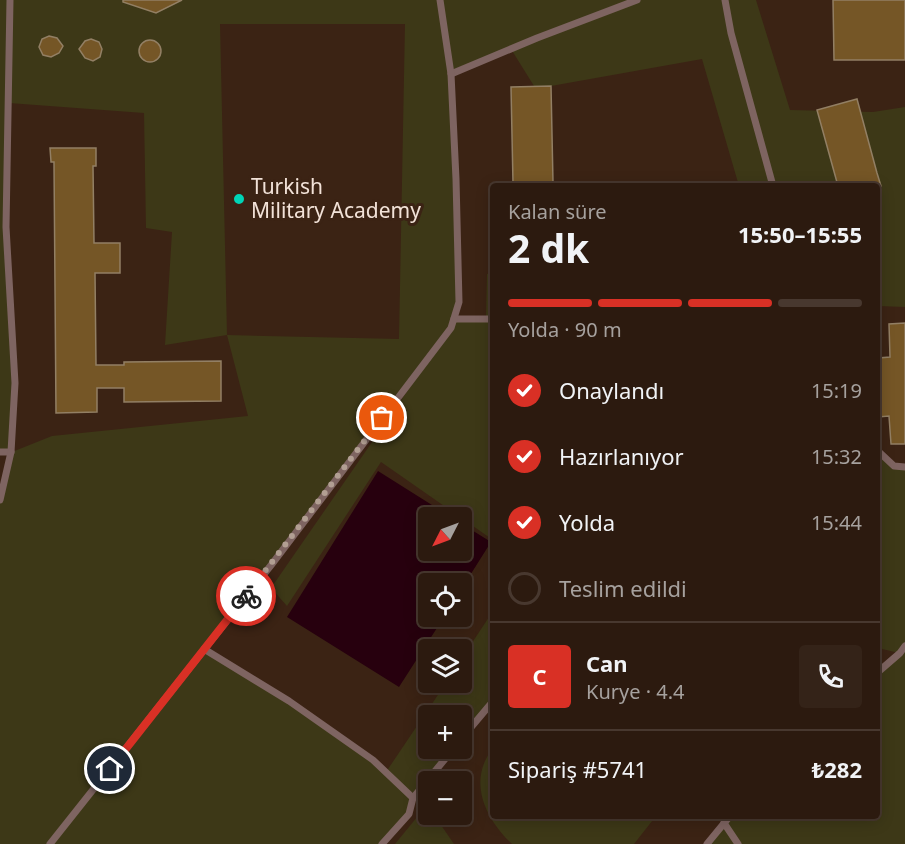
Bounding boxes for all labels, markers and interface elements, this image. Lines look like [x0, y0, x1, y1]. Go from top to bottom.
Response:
place label: Turkish Military Academy [251, 172, 421, 224]
marker: Turkish Military Academy [232, 192, 246, 206]
text: Kalan süre [508, 198, 607, 225]
text: 15:50–15:55 [738, 219, 862, 249]
text: 2 dk [508, 221, 589, 274]
text: Yolda · 90 m [508, 316, 622, 343]
icon: check [508, 374, 541, 407]
text: Onaylandı [559, 375, 664, 405]
text: 15:19 [811, 377, 862, 404]
pin [356, 392, 407, 443]
icon: bag [365, 401, 398, 434]
icon: check [508, 440, 541, 473]
text: Hazırlanıyor [559, 441, 684, 471]
text: 15:32 [811, 443, 862, 470]
icon: check [508, 506, 541, 539]
north arrow [418, 507, 472, 561]
map controls [418, 507, 472, 825]
text: Yolda [559, 507, 615, 537]
text: 15:44 [811, 509, 862, 536]
courier [216, 566, 276, 626]
button: locate [418, 573, 472, 627]
text: Teslim edildi [559, 573, 687, 603]
icon: bike [230, 580, 263, 613]
button: layers [418, 639, 472, 693]
button: phone [799, 645, 862, 708]
text: Can [586, 648, 628, 678]
text: C [532, 661, 547, 691]
text: Kurye · 4.4 [586, 678, 684, 705]
button: + [418, 705, 472, 759]
pin [84, 743, 135, 794]
icon: home [93, 752, 126, 785]
text: Sipariş #5741 [508, 754, 647, 784]
text: ₺282 [812, 754, 862, 784]
button: − [418, 771, 472, 825]

